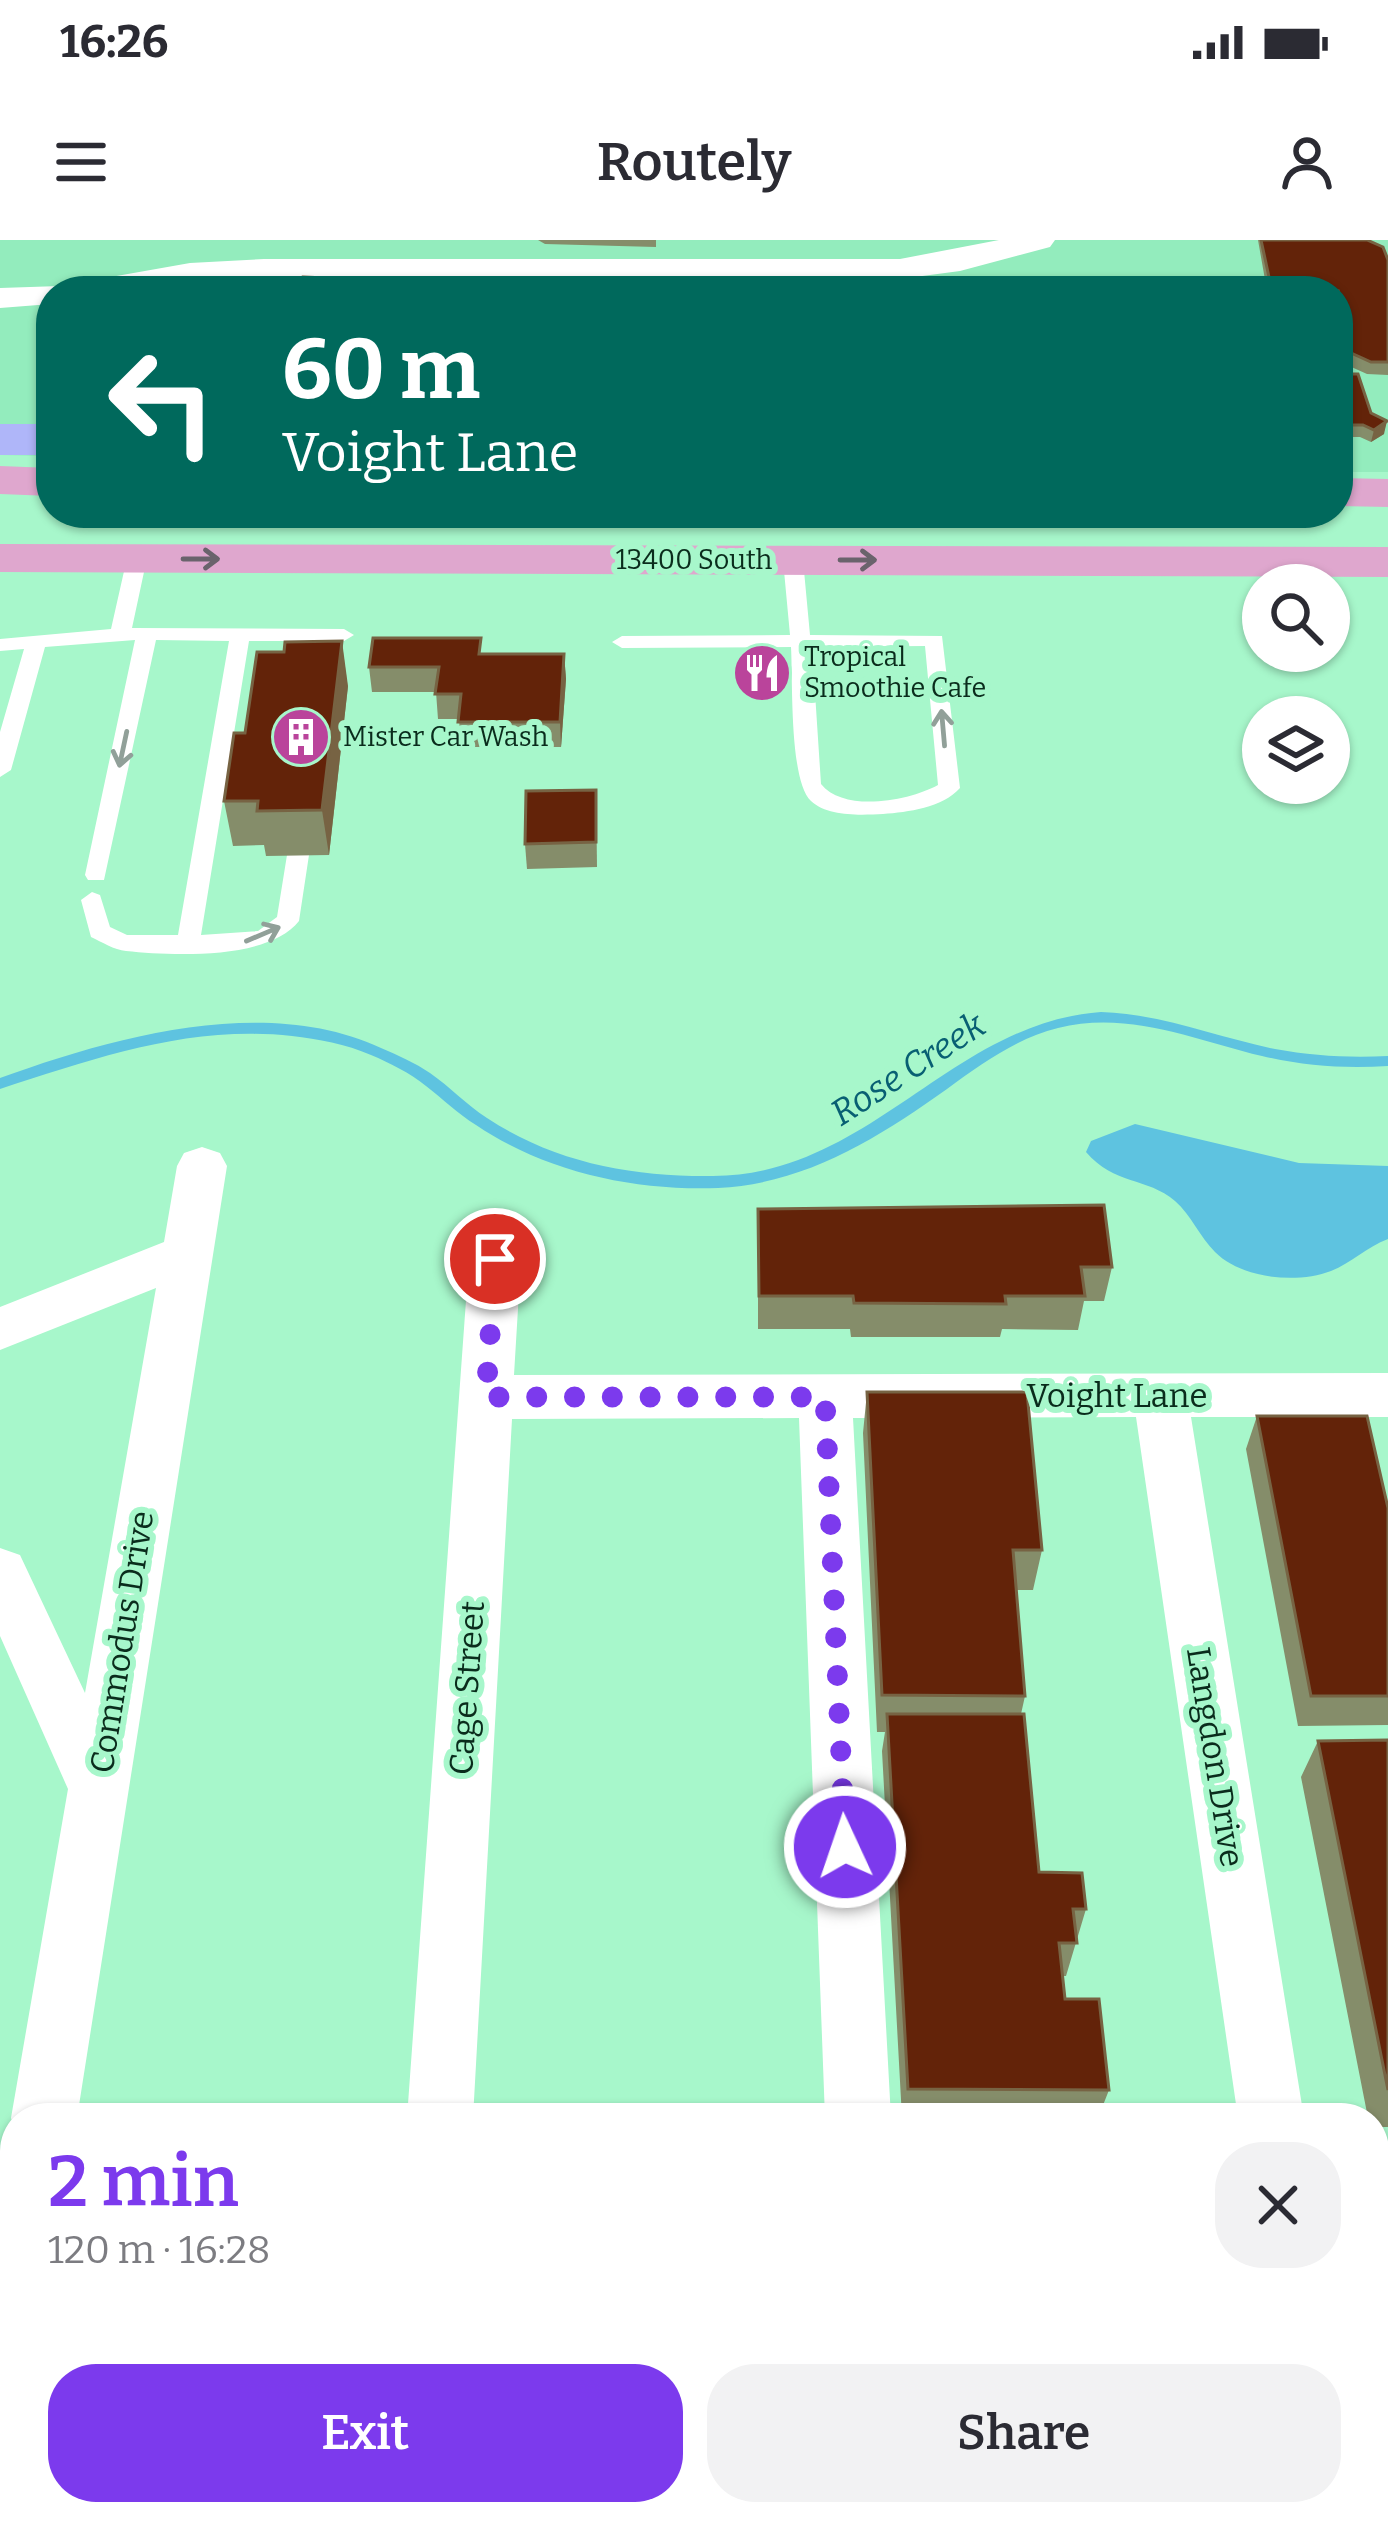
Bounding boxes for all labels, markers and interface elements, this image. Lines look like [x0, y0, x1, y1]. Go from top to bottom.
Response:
text: 16:26 [60, 15, 168, 69]
icon: menu [48, 129, 114, 195]
icon: person [1274, 129, 1340, 195]
text: Routely [597, 130, 791, 194]
text: 60 m [282, 319, 480, 420]
icon: left [84, 324, 240, 480]
text: Voight Lane [282, 421, 578, 485]
street label: 13400 South [616, 544, 772, 576]
one-way arrow [181, 548, 220, 570]
one-way arrow [838, 549, 877, 571]
map controls [1242, 564, 1350, 804]
button: search [1242, 564, 1350, 672]
place label: Tropical Smoothie Cafe [804, 641, 986, 704]
restaurant icon: Tropical Smoothie Cafe [731, 642, 793, 704]
button: layers [1242, 696, 1350, 804]
building icon: Mister Car Wash [270, 706, 332, 768]
one-way arrow [932, 709, 955, 748]
place label: Mister Car Wash [343, 721, 549, 753]
one-way arrow [111, 728, 133, 767]
one-way arrow [244, 922, 281, 943]
water label: Rose Creek [822, 1003, 994, 1135]
pin [444, 1208, 546, 1310]
icon: arrive [462, 1226, 528, 1292]
street label: Voight Lane [1026, 1376, 1208, 1416]
street label: Commodus Drive [82, 1508, 162, 1776]
street label: Cage Street [441, 1600, 493, 1776]
street label: Langdon Drive [1178, 1644, 1252, 1870]
position arrow [782, 1784, 908, 1910]
text: 2 min [48, 2139, 239, 2225]
button: close [1215, 2142, 1341, 2268]
text: 120 m · 16:28 [48, 2227, 271, 2273]
button: Exit [48, 2364, 683, 2502]
button: Share [707, 2364, 1341, 2502]

